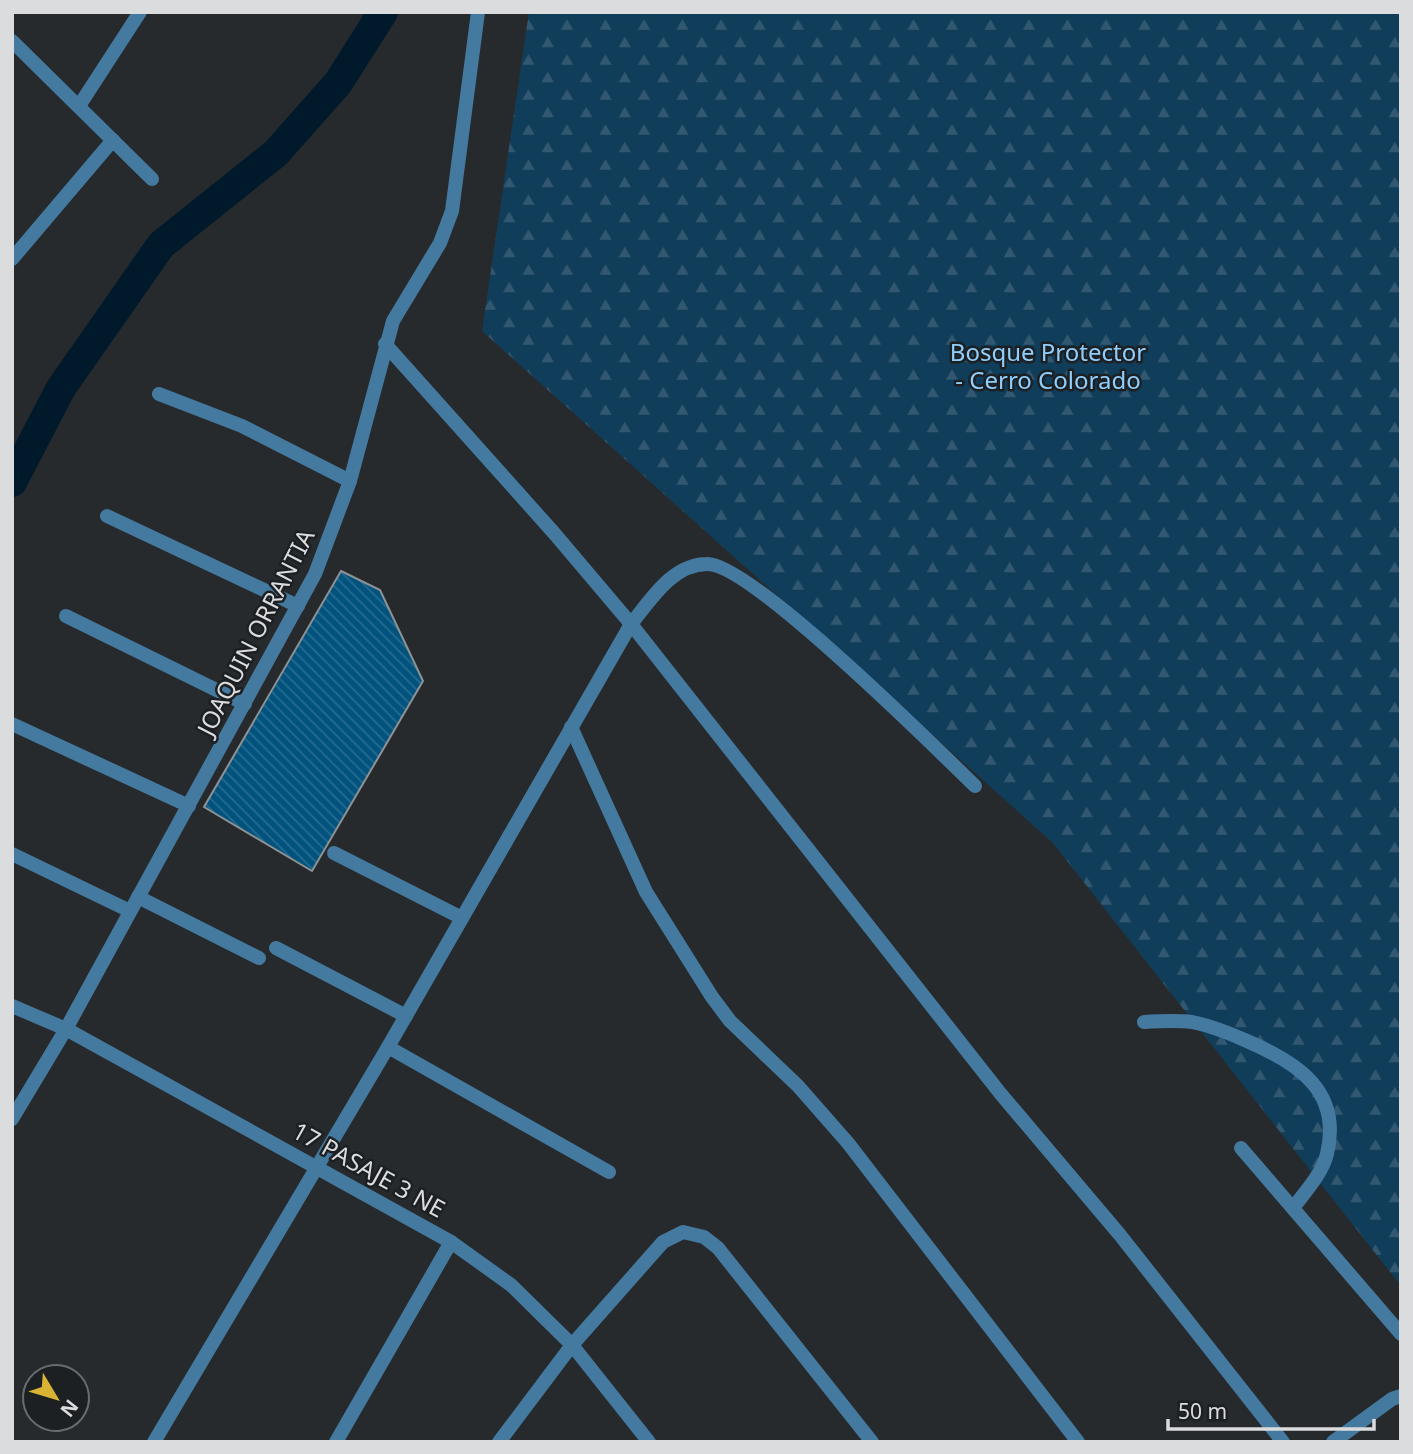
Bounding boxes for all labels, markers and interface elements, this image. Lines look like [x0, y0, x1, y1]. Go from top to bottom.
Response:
park label: Bosque Protector - Cerro Colorado [950, 335, 1146, 396]
street label: JOAQUIN ORRANTIA [188, 523, 322, 743]
street label: 17 PASAJE 3 NE [287, 1113, 451, 1225]
north arrow [21, 1363, 91, 1433]
scale bar [1168, 1388, 1374, 1432]
text: N [54, 1394, 84, 1423]
text: 50 m [1178, 1397, 1227, 1425]

